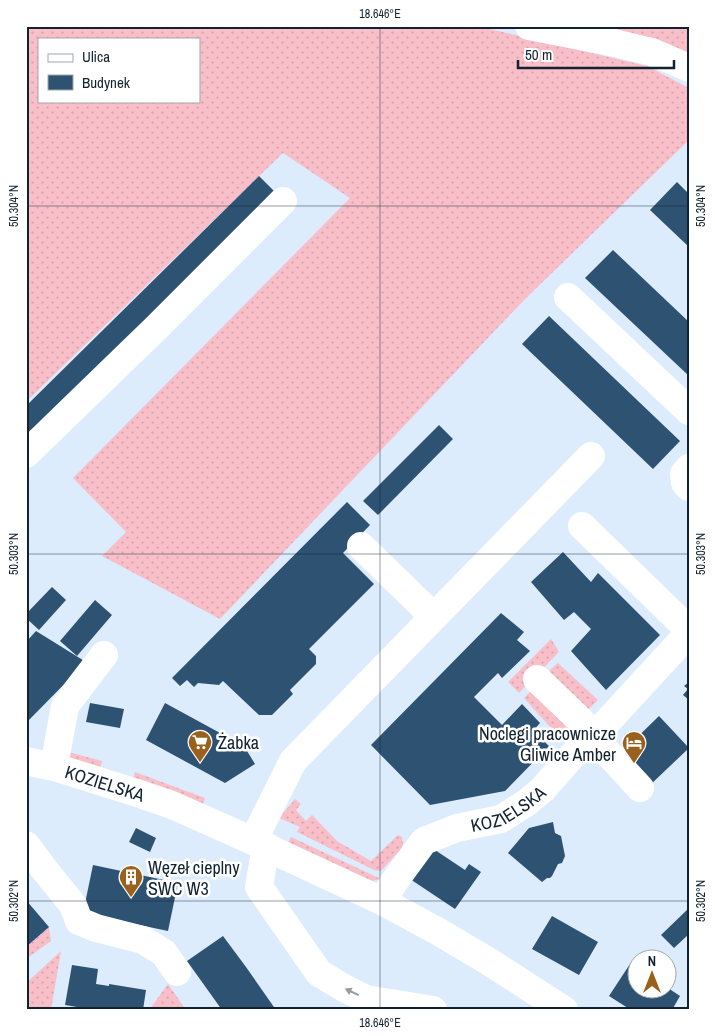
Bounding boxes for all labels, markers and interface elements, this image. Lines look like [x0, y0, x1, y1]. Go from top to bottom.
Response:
text: 18.646°E [359, 6, 401, 22]
legend [38, 38, 200, 102]
scale bar [518, 38, 674, 70]
text: 50 m [525, 44, 552, 65]
text: Ulica [82, 46, 110, 67]
text: Budynek [82, 72, 131, 93]
text: 50.304°N [6, 185, 22, 227]
text: 50.304°N [693, 185, 709, 227]
text: 50.303°N [6, 533, 22, 575]
text: 50.303°N [693, 533, 709, 575]
place label: Noclegi pracownicze Gliwice Amber [479, 721, 616, 767]
supermarket icon: Żabka [187, 729, 213, 763]
place label: Żabka [218, 730, 259, 755]
hotel icon: Noclegi pracownicze Gliwice Amber [621, 730, 647, 764]
street label: KOZIELSKA [62, 759, 148, 807]
street label: KOZIELSKA [468, 780, 551, 837]
place label: Węzeł cieplny SWC W3 [148, 855, 240, 901]
building icon: Węzeł cieplny SWC W3 [118, 864, 144, 898]
text: 50.302°N [6, 880, 22, 922]
text: 50.302°N [693, 880, 709, 922]
north arrow [628, 948, 678, 998]
text: N [648, 952, 656, 970]
one-way arrow [345, 988, 359, 996]
text: 18.646°E [359, 1015, 401, 1031]

